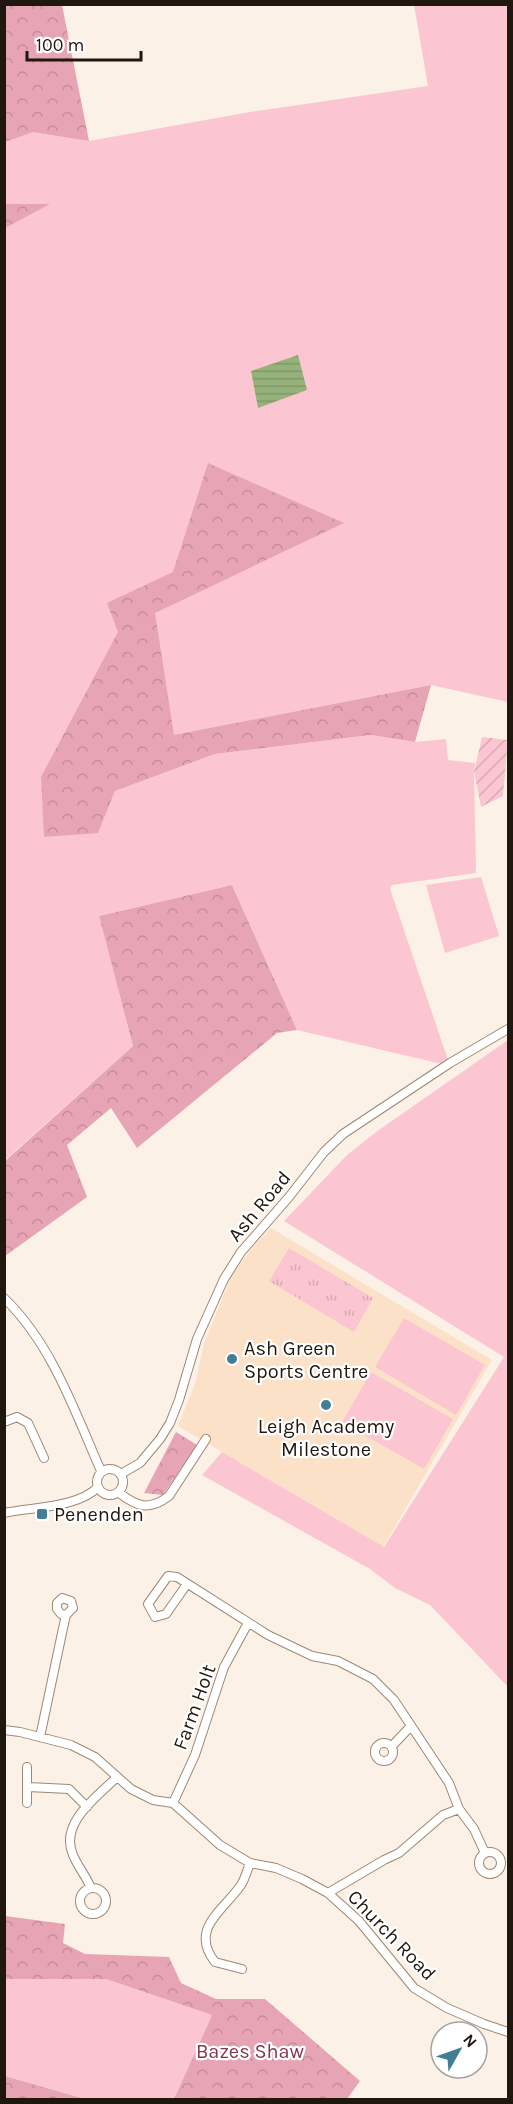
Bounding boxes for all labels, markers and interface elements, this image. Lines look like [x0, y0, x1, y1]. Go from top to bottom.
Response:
scale bar [27, 24, 141, 62]
text: 100 m [36, 34, 84, 56]
street label: Ash Road [223, 1166, 295, 1246]
place label: Ash Green Sports Centre [244, 1337, 368, 1383]
marker: Ash Green Sports Centre [225, 1352, 239, 1366]
marker: Leigh Academy Milestone [319, 1398, 333, 1412]
place label: Leigh Academy Milestone [258, 1415, 394, 1461]
place label: Penenden [54, 1503, 144, 1526]
marker: Penenden [35, 1507, 49, 1521]
street label: Farm Holt [168, 1661, 221, 1753]
street label: Church Road [343, 1885, 441, 1985]
north arrow [429, 2020, 489, 2080]
text: N [459, 2030, 481, 2051]
park label: Bazes Shaw [196, 2040, 305, 2063]

